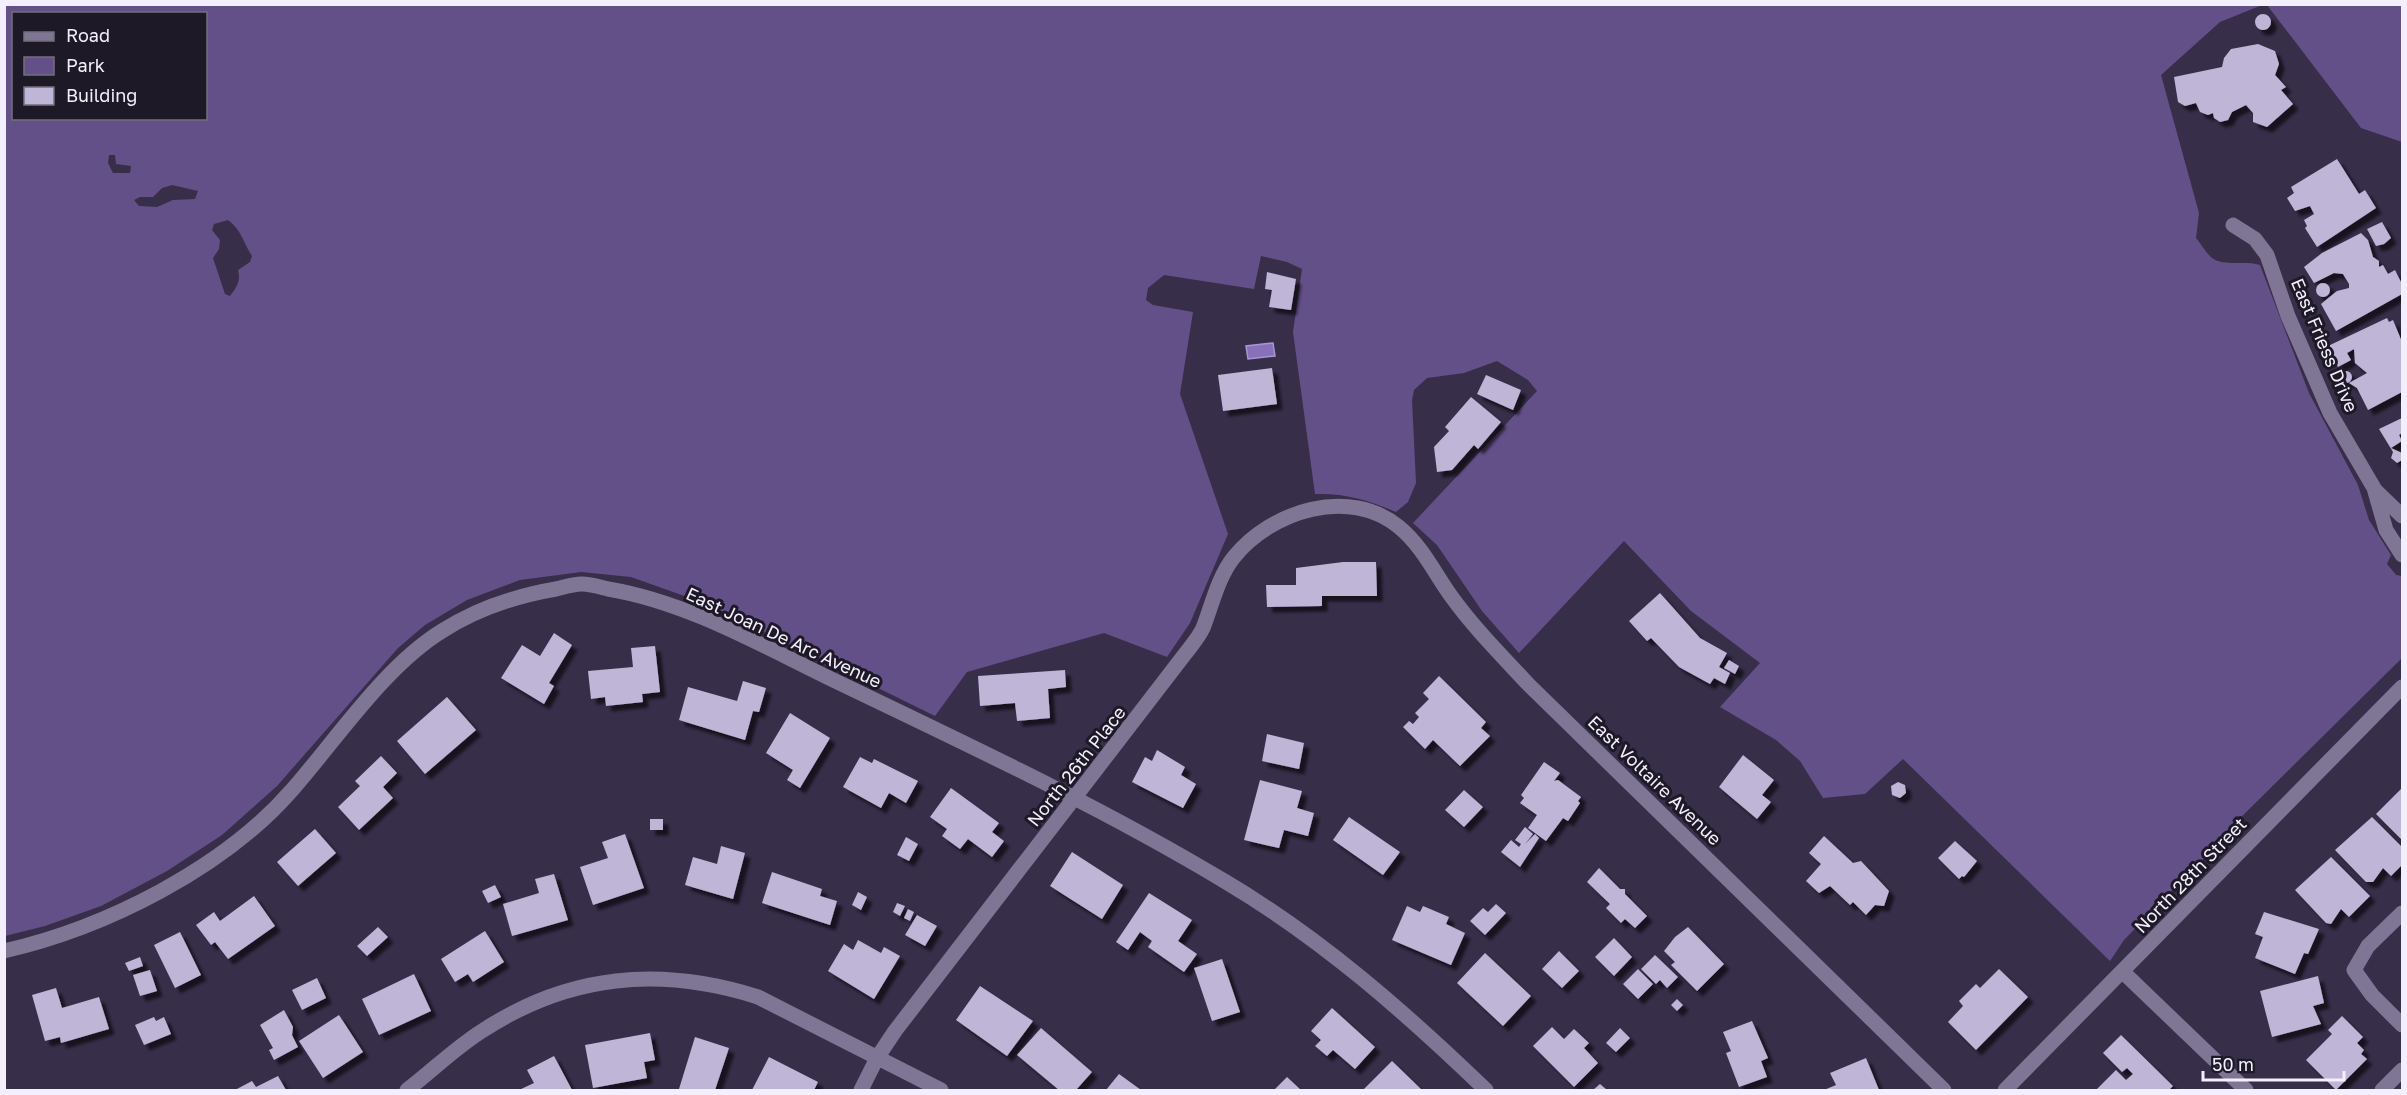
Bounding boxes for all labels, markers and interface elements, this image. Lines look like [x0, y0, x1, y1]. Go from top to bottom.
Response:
legend [12, 12, 207, 120]
text: Road [66, 24, 110, 46]
text: Park [66, 54, 105, 76]
text: Building [66, 84, 137, 106]
street label: East Friess Drive [2287, 275, 2363, 415]
street label: East Joan De Arc Avenue [683, 582, 885, 692]
street label: North 26th Place [1022, 701, 1130, 831]
street label: East Voltaire Avenue [1584, 711, 1726, 849]
street label: North 28th Street [2129, 813, 2251, 937]
scale bar [2203, 1044, 2344, 1082]
text: 50 m [2212, 1053, 2254, 1075]

